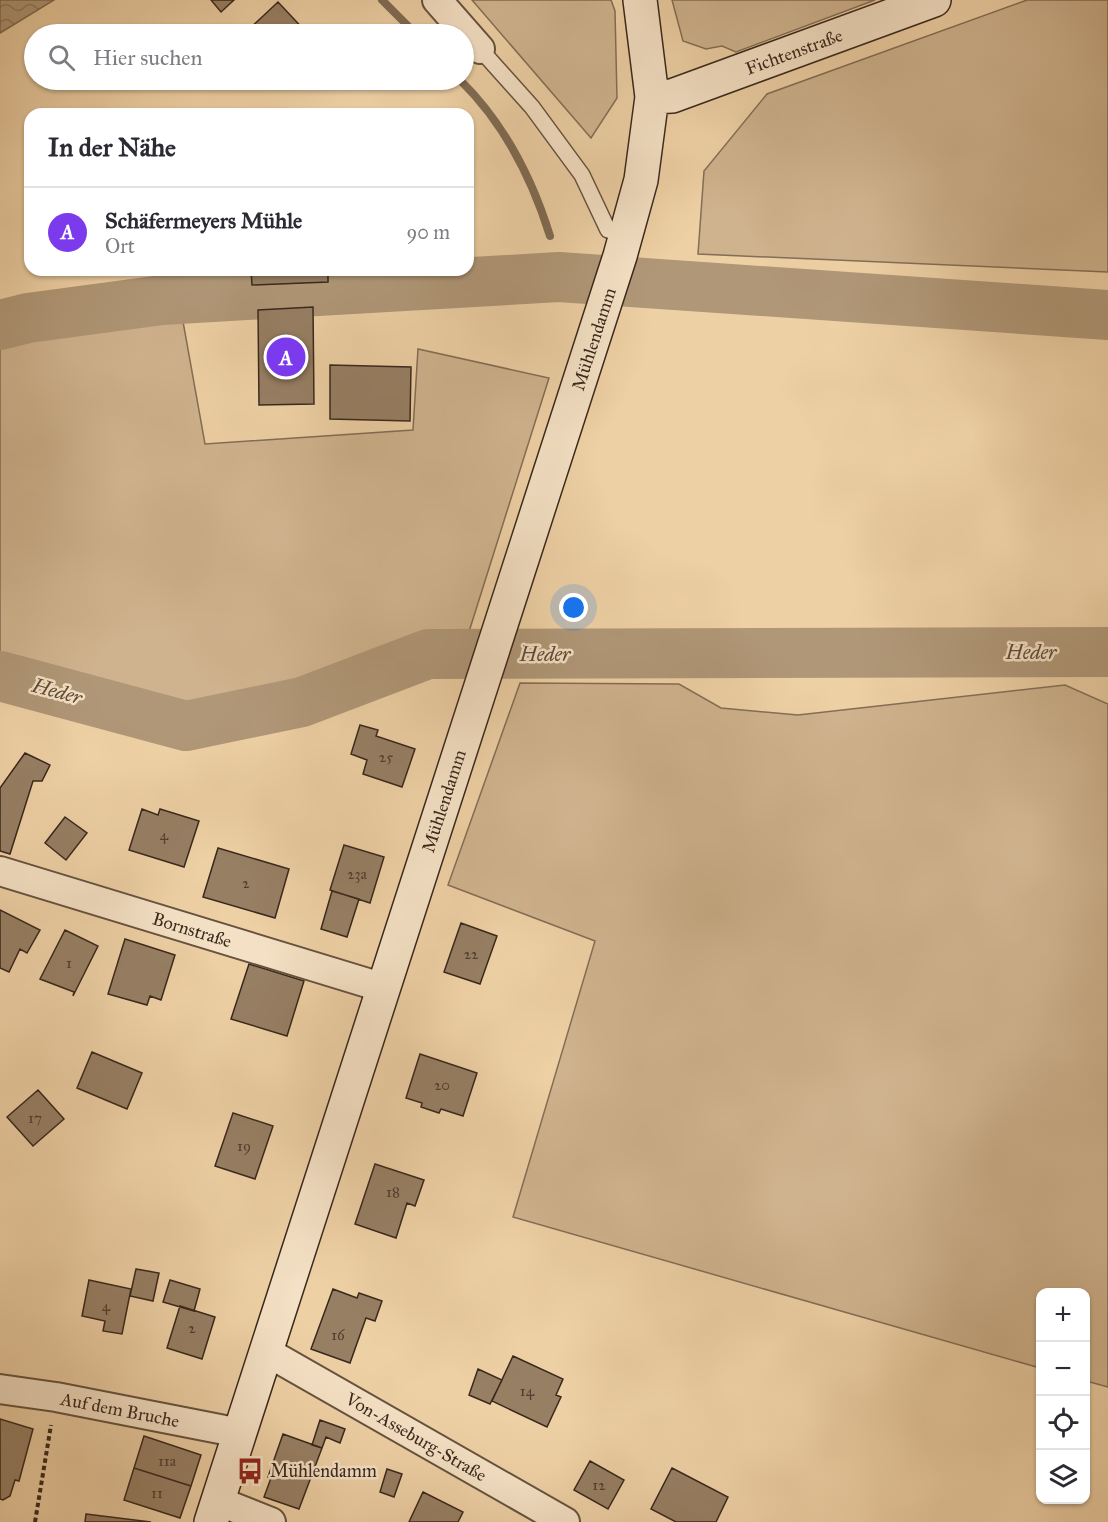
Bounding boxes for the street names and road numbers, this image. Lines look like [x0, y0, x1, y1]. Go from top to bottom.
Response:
street label: Fichtenstraße [742, 24, 846, 80]
street label: Mühlendamm [567, 285, 621, 393]
street label: Mühlendamm [417, 747, 471, 855]
street label: Bornstraße [150, 908, 234, 952]
street label: Von-Asseburg-Straße [340, 1387, 490, 1487]
street label: Auf dem Bruche [58, 1388, 181, 1432]

